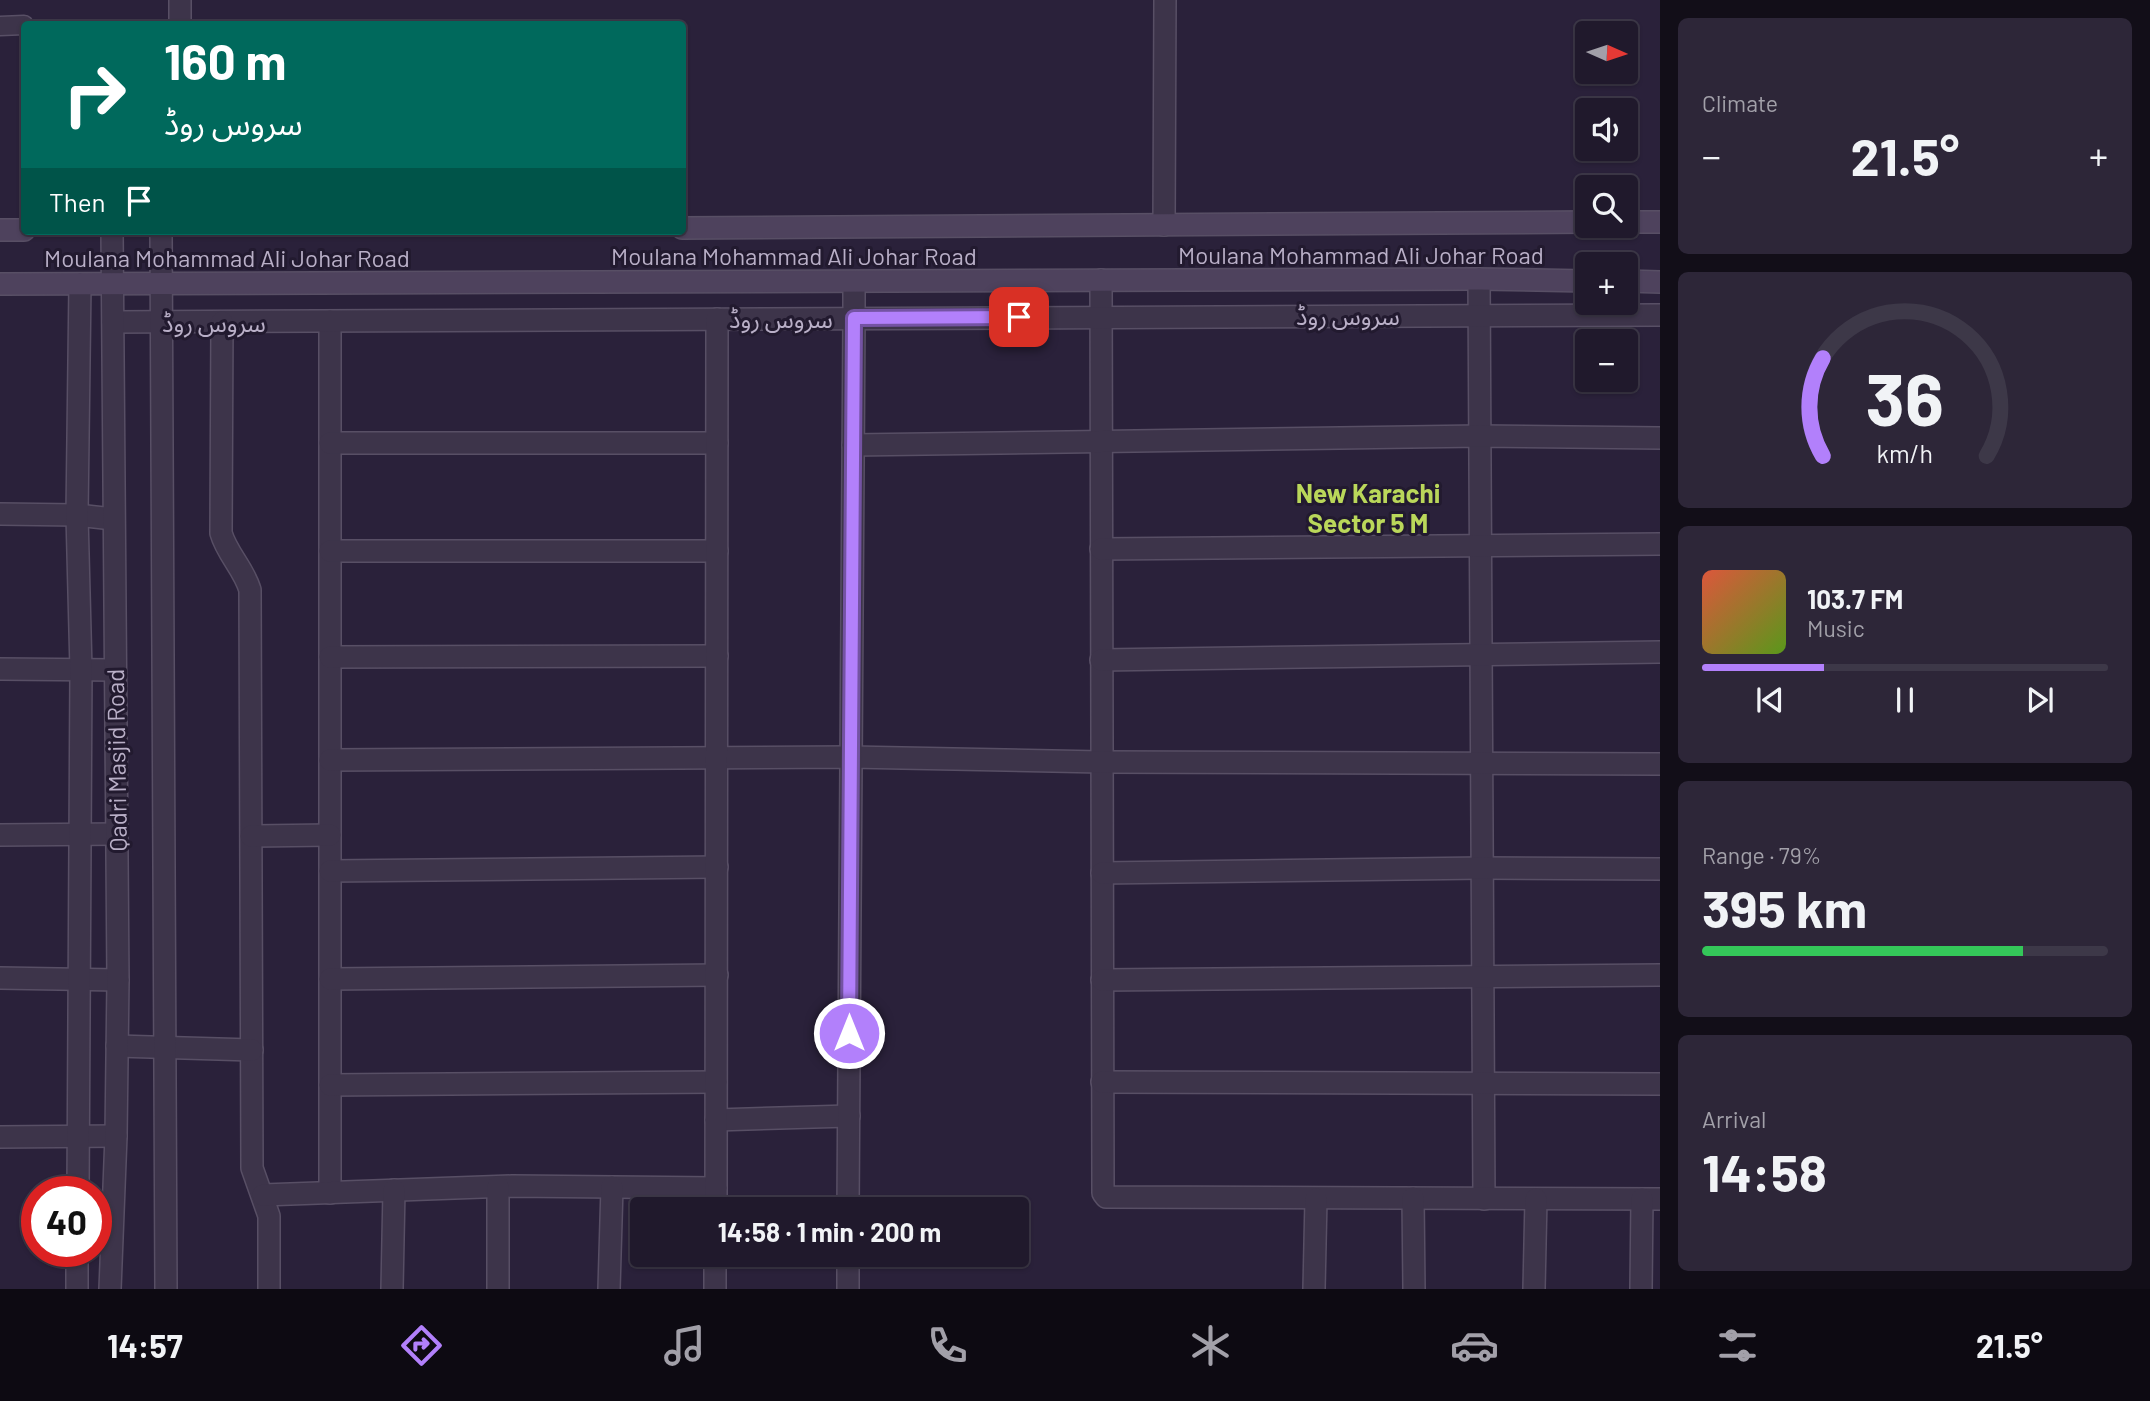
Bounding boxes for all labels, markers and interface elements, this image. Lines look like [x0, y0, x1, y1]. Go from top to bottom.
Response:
north arrow [1575, 21, 1638, 84]
map controls [1575, 21, 1638, 392]
text: 160 m [164, 31, 286, 90]
icon: right [49, 49, 140, 140]
text: Climate [1702, 89, 1778, 117]
button: sound [1575, 98, 1638, 161]
text: سروس روڈ [164, 103, 302, 141]
text: 21.5° [1851, 124, 1959, 186]
text: − [1702, 132, 1721, 178]
text: + [2089, 132, 2108, 178]
button: search [1575, 175, 1638, 238]
icon: arrive [120, 182, 158, 220]
text: Then [49, 186, 106, 217]
street label: Moulana Mohammad Ali Johar Road [1178, 240, 1544, 269]
street label: Moulana Mohammad Ali Johar Road [611, 241, 977, 270]
street label: Moulana Mohammad Ali Johar Road [44, 243, 410, 272]
button: + [1575, 252, 1638, 315]
pin [989, 287, 1049, 347]
icon: arrive [1000, 298, 1038, 336]
street label: سروس روڈ [1296, 301, 1400, 331]
street label: سروس روڈ [729, 304, 833, 334]
street label: سروس روڈ [162, 308, 266, 338]
button: − [1575, 329, 1638, 392]
text: 36 [1866, 354, 1944, 442]
text: km/h [1877, 438, 1933, 468]
district label: New Karachi Sector 5 M [1296, 477, 1440, 538]
text: 103.7 FM [1807, 583, 1903, 614]
text: Music [1807, 614, 1865, 642]
street label: Qadri Masjid Road [100, 668, 132, 852]
icon: previous [1751, 681, 1789, 719]
icon: pause [1886, 681, 1924, 719]
icon: next [2021, 681, 2059, 719]
text: Range · 79% [1702, 841, 1821, 869]
text: 395 km [1702, 876, 1867, 938]
position arrow [812, 996, 886, 1070]
text: Arrival [1702, 1105, 1766, 1133]
text: 14:58 [1702, 1140, 1827, 1202]
speed limit sign: 40 [21, 1176, 112, 1267]
text: 14:58 · 1 min · 200 m [718, 1216, 941, 1247]
icon: directions [397, 1321, 446, 1370]
icon: music [660, 1321, 709, 1370]
icon: phone [923, 1321, 972, 1370]
icon: climate [1186, 1321, 1235, 1370]
icon: car [1450, 1321, 1499, 1370]
icon: filters [1713, 1321, 1762, 1370]
text: 14:57 [107, 1326, 183, 1364]
text: 21.5° [1976, 1326, 2043, 1364]

